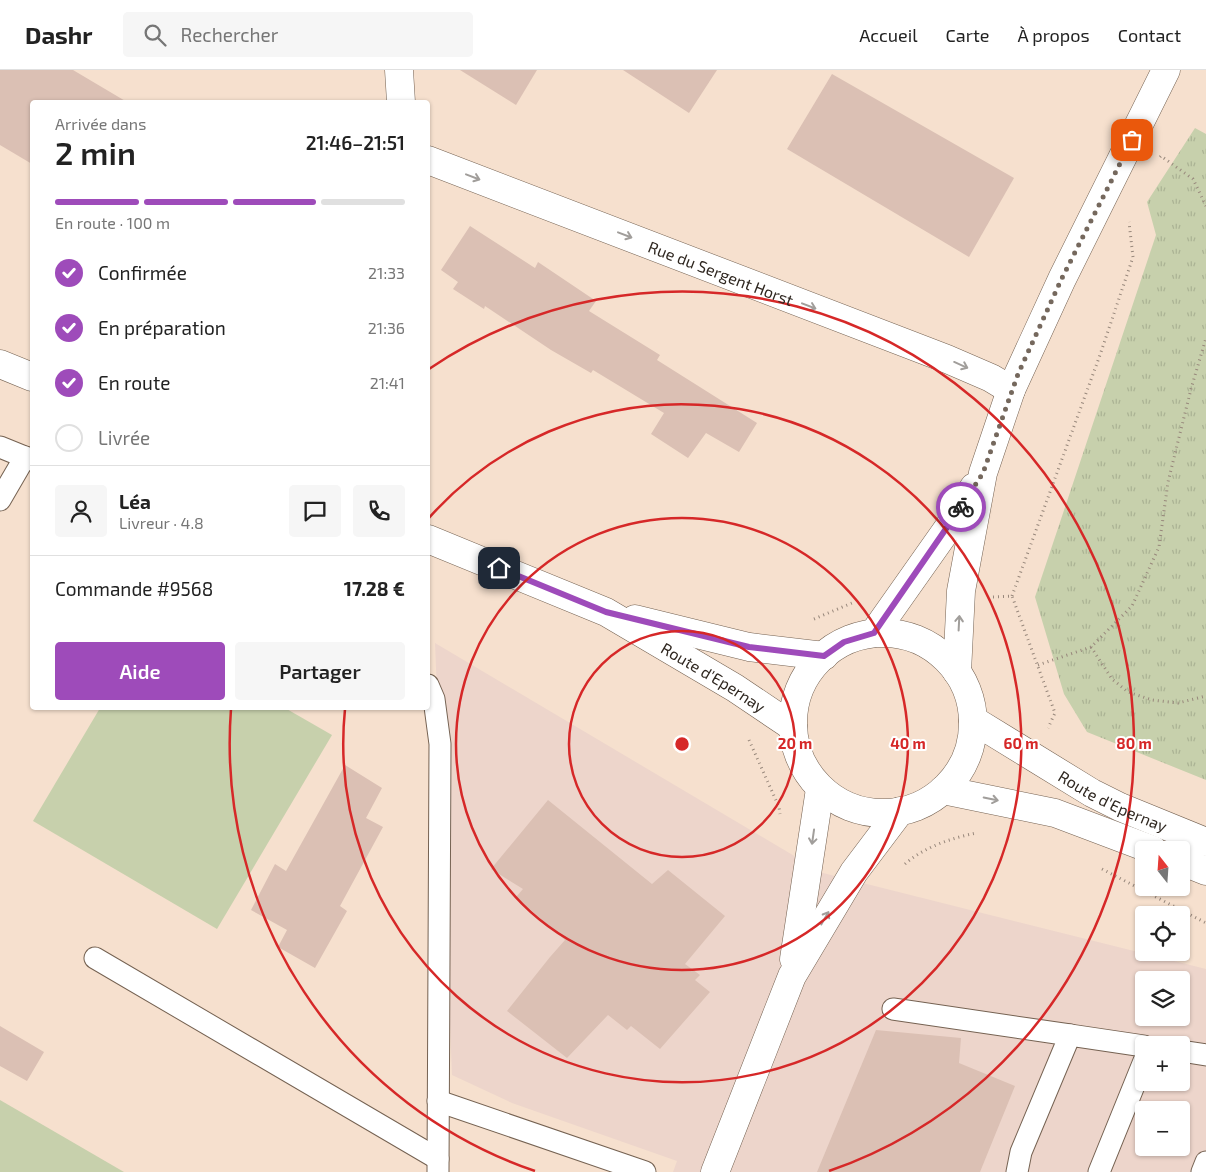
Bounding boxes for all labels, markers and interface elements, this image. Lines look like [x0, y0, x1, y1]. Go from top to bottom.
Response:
search box [123, 12, 473, 57]
text: Dashr [25, 20, 93, 49]
icon: search [141, 21, 169, 49]
text: Rechercher [181, 23, 278, 46]
text: Accueil [859, 24, 918, 46]
text: Carte [946, 24, 989, 46]
text: À propos [1017, 24, 1090, 46]
text: Contact [1118, 24, 1181, 46]
text: Arrivée dans [55, 114, 146, 133]
pin [1111, 119, 1153, 161]
icon: bag [1118, 126, 1146, 154]
text: 21:46–21:51 [306, 131, 405, 154]
text: 2 min [55, 133, 136, 171]
one-way arrow [465, 173, 480, 183]
text: En route · 100 m [55, 213, 170, 232]
one-way arrow [617, 231, 632, 241]
street label: Rue du Sergent Horst [646, 236, 796, 309]
icon: check [55, 259, 83, 287]
text: Confirmée [98, 261, 187, 284]
text: 21:33 [368, 263, 405, 282]
one-way arrow [801, 302, 816, 311]
icon: check [55, 314, 83, 342]
text: En préparation [98, 316, 226, 339]
text: 21:36 [368, 318, 405, 337]
one-way arrow [953, 361, 968, 370]
icon: check [55, 369, 83, 397]
text: En route [98, 371, 170, 394]
text: 21:41 [370, 373, 405, 392]
text: Livrée [98, 426, 150, 449]
courier [936, 482, 986, 532]
button: person [55, 485, 107, 537]
button: chat [289, 485, 341, 537]
button: phone [353, 485, 405, 537]
text: Léa [119, 490, 151, 513]
icon: bike [947, 493, 975, 521]
text: Livreur · 4.8 [119, 513, 204, 532]
pin [478, 547, 520, 589]
icon: home [485, 554, 513, 582]
text: Commande #9568 [55, 577, 213, 600]
text: 17.28 € [344, 577, 405, 600]
one-way arrow [954, 615, 963, 631]
street label: Route d'Epernay [658, 637, 770, 716]
button: Aide [55, 642, 225, 700]
button: Partager [235, 642, 405, 700]
text: 20 m [778, 734, 812, 752]
text: 40 m [890, 734, 926, 752]
text: 60 m [1004, 734, 1038, 752]
text: 80 m [1116, 734, 1152, 752]
centre of rings [673, 735, 691, 753]
street label: Route d'Epernay [1056, 766, 1171, 835]
one-way arrow [983, 795, 999, 804]
one-way arrow [808, 829, 818, 845]
north arrow [1135, 841, 1190, 896]
map controls [1135, 841, 1190, 1156]
button: locate [1135, 906, 1190, 961]
one-way arrow [821, 912, 831, 926]
button: layers [1135, 971, 1190, 1026]
button: + [1135, 1036, 1190, 1091]
button: − [1135, 1101, 1190, 1156]

